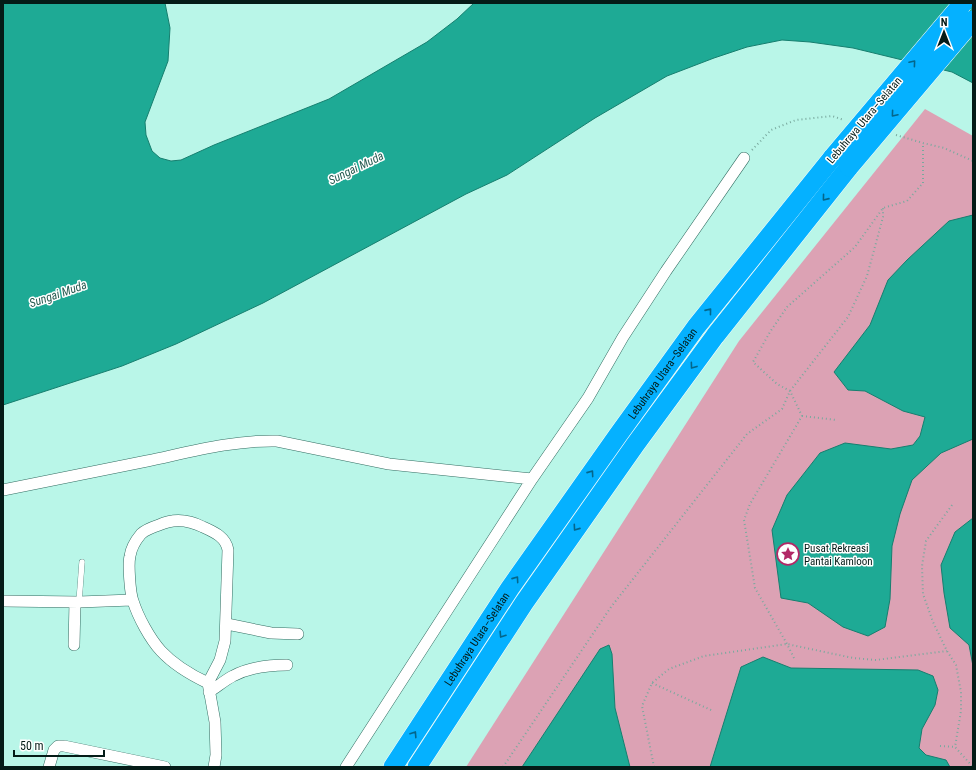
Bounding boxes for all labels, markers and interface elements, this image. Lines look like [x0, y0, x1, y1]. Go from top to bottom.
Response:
north arrow [924, 12, 964, 52]
text: N [941, 16, 948, 29]
one-way arrow [908, 60, 915, 67]
street label: Lebuhraya Utara–Selatan [824, 74, 904, 166]
one-way arrow [892, 109, 899, 116]
water label: Sungai Muda [326, 149, 386, 187]
one-way arrow [823, 193, 830, 200]
water label: Sungai Muda [27, 278, 89, 310]
one-way arrow [704, 308, 711, 316]
street label: Lebuhraya Utara–Selatan [626, 326, 700, 422]
one-way arrow [690, 362, 698, 369]
one-way arrow [586, 470, 593, 477]
one-way arrow [574, 524, 581, 531]
place icon: Pusat Rekreasi Pantai Kamloon [775, 541, 801, 567]
place label: Pusat Rekreasi Pantai Kamloon [804, 542, 873, 568]
one-way arrow [511, 576, 519, 583]
street label: Lebuhraya Utara–Selatan [442, 590, 512, 688]
one-way arrow [500, 631, 507, 638]
one-way arrow [409, 731, 417, 738]
scale bar [14, 732, 104, 758]
text: 50 m [20, 739, 44, 753]

